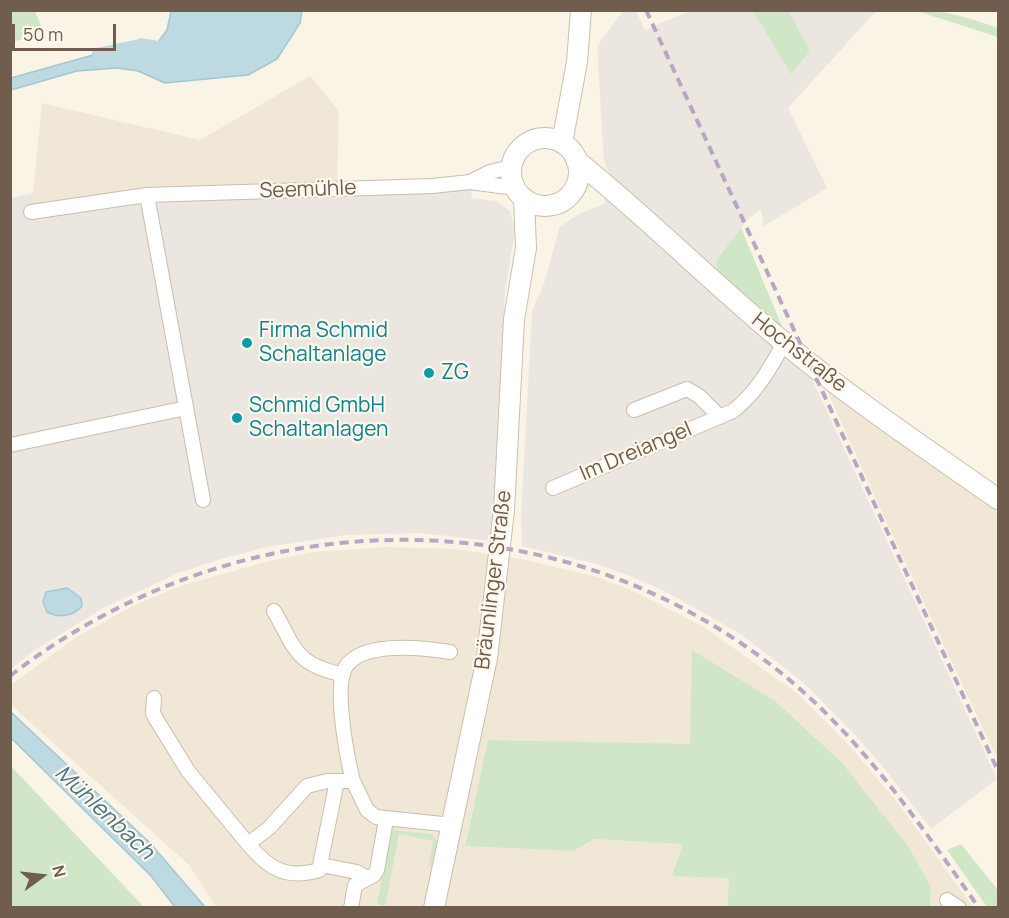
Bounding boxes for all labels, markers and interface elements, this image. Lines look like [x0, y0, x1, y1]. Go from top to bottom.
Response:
scale bar [15, 12, 118, 50]
text: 50 m [23, 22, 63, 46]
street label: Seemühle [259, 176, 357, 204]
street label: Hochstraße [746, 308, 852, 398]
place label: Firma Schmid Schaltanlage [259, 318, 388, 368]
marker: Firma Schmid Schaltanlage [240, 336, 254, 350]
place label: ZG [441, 360, 469, 386]
marker: ZG [422, 366, 436, 380]
place label: Schmid GmbH Schaltanlagen [249, 393, 389, 443]
marker: Schmid GmbH Schaltanlagen [230, 411, 244, 425]
street label: Im Dreiangel [576, 417, 696, 487]
street label: Bräunlinger Straße [471, 489, 517, 671]
water label: Mühlenbach [49, 760, 159, 866]
north arrow [12, 846, 72, 906]
text: N [47, 863, 72, 880]

